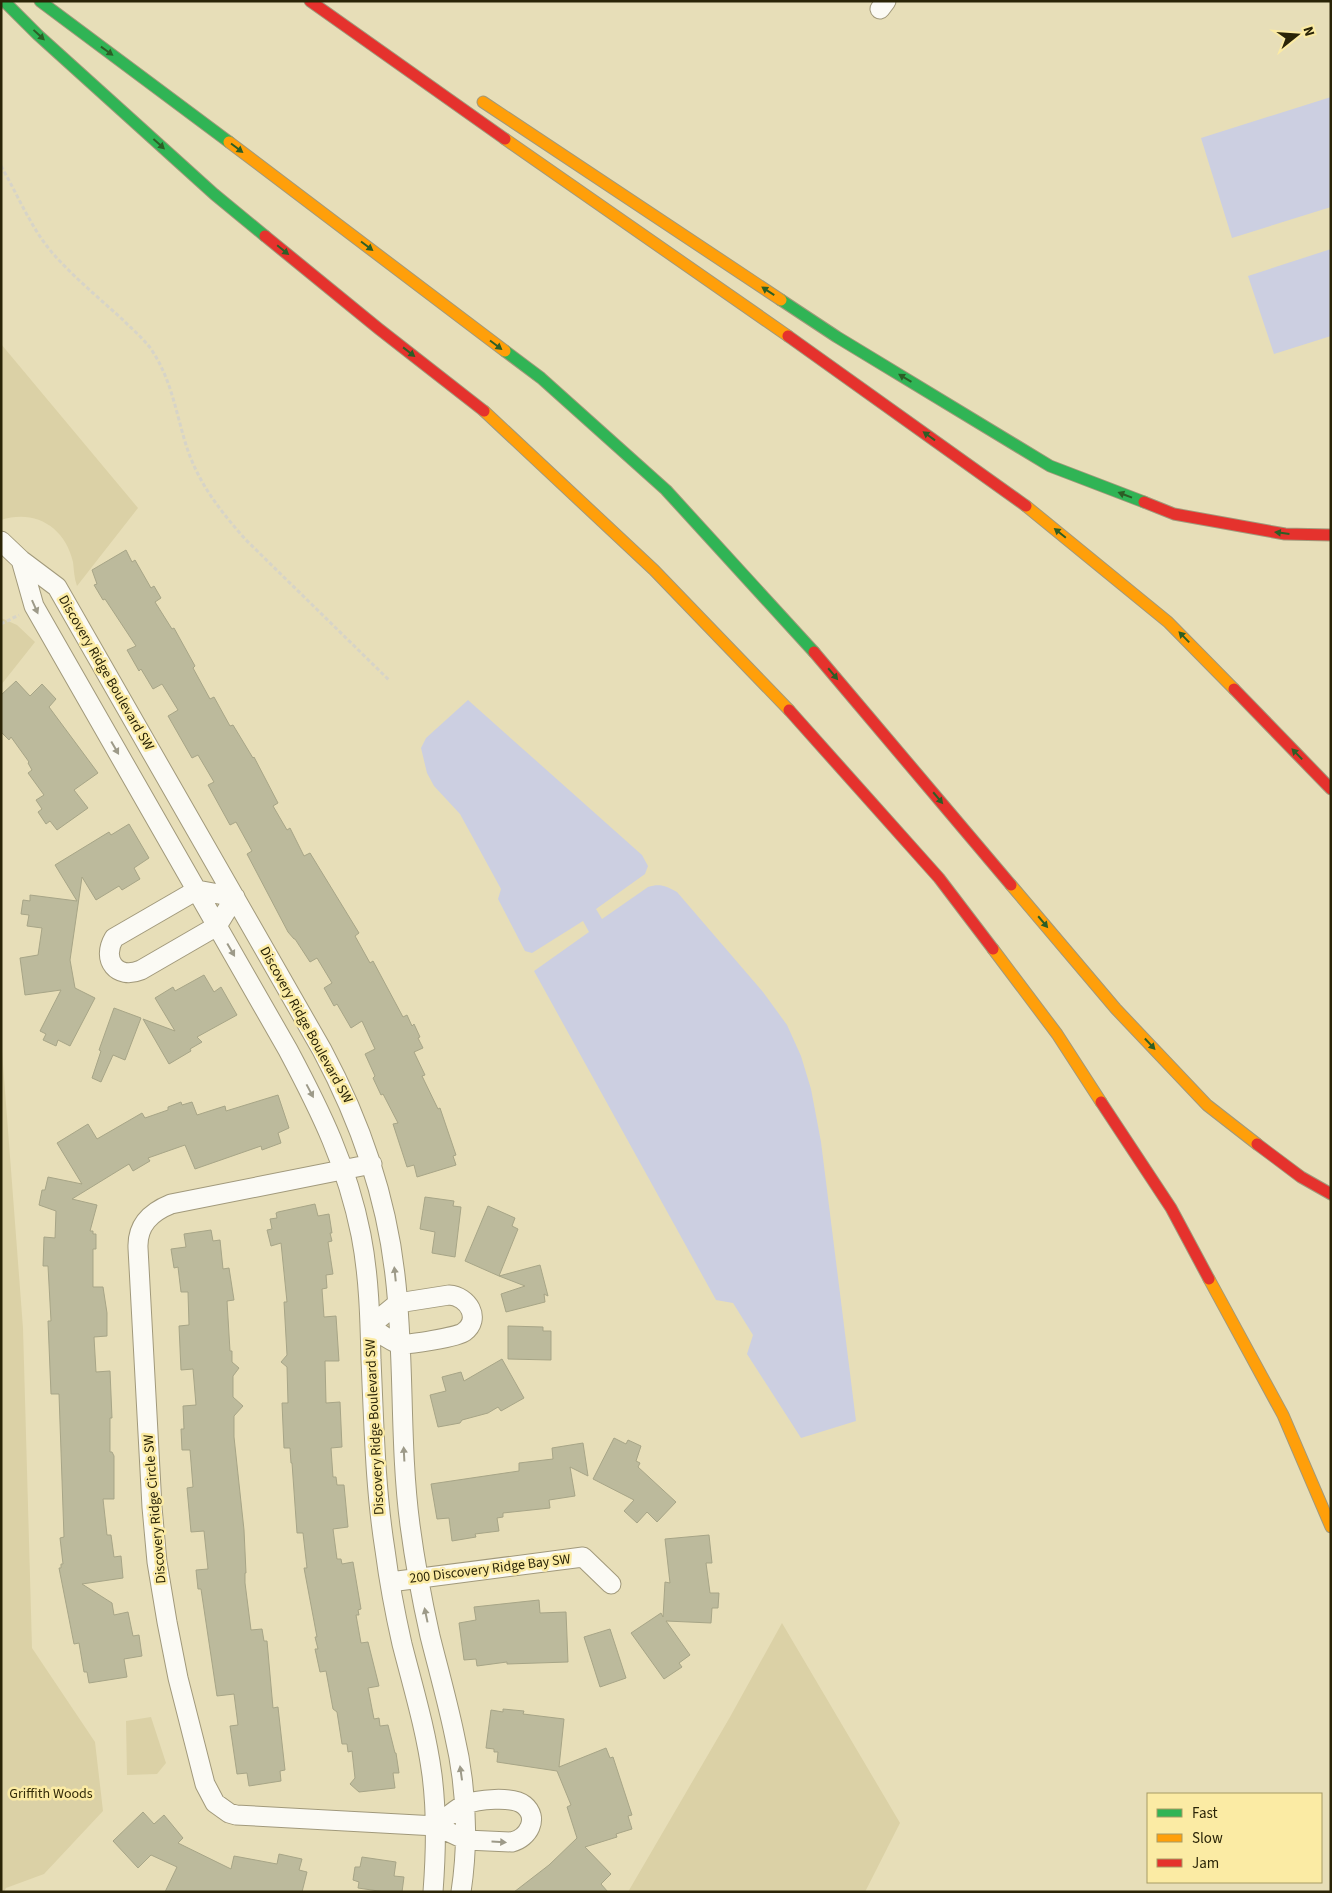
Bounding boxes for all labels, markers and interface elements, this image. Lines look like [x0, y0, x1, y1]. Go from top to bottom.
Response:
north arrow [1272, 10, 1322, 60]
text: N [1298, 24, 1319, 39]
one-way arrow [32, 29, 44, 41]
one-way arrow [100, 46, 114, 56]
one-way arrow [153, 138, 165, 150]
one-way arrow [230, 143, 244, 153]
one-way arrow [360, 241, 373, 252]
one-way arrow [276, 244, 289, 255]
one-way arrow [761, 286, 775, 296]
one-way arrow [489, 339, 502, 350]
one-way arrow [402, 347, 416, 357]
one-way arrow [898, 373, 912, 383]
one-way arrow [923, 430, 936, 441]
one-way arrow [1117, 491, 1132, 499]
one-way arrow [1053, 527, 1066, 538]
one-way arrow [1274, 529, 1290, 537]
street label: Discovery Ridge Boulevard SW [53, 592, 159, 754]
one-way arrow [31, 599, 40, 614]
one-way arrow [1178, 632, 1190, 644]
one-way arrow [827, 667, 839, 679]
one-way arrow [111, 741, 120, 754]
one-way arrow [1291, 748, 1303, 760]
one-way arrow [932, 791, 943, 804]
one-way arrow [1037, 915, 1048, 928]
one-way arrow [226, 943, 235, 956]
street label: Discovery Ridge Boulevard SW [254, 943, 358, 1107]
one-way arrow [1144, 1038, 1156, 1050]
one-way arrow [306, 1084, 314, 1099]
one-way arrow [391, 1266, 399, 1282]
street label: Discovery Ridge Boulevard SW [360, 1338, 390, 1516]
street label: Discovery Ridge Circle SW [139, 1434, 171, 1584]
one-way arrow [400, 1446, 408, 1462]
street label: 200 Discovery Ridge Bay SW [408, 1549, 572, 1589]
one-way arrow [422, 1607, 430, 1622]
one-way arrow [457, 1765, 465, 1781]
park label: Griffith Woods [9, 1784, 93, 1804]
legend [1147, 1793, 1322, 1883]
text: Fast [1192, 1803, 1218, 1824]
text: Slow [1192, 1828, 1223, 1849]
one-way arrow [491, 1838, 507, 1846]
text: Jam [1192, 1853, 1219, 1874]

